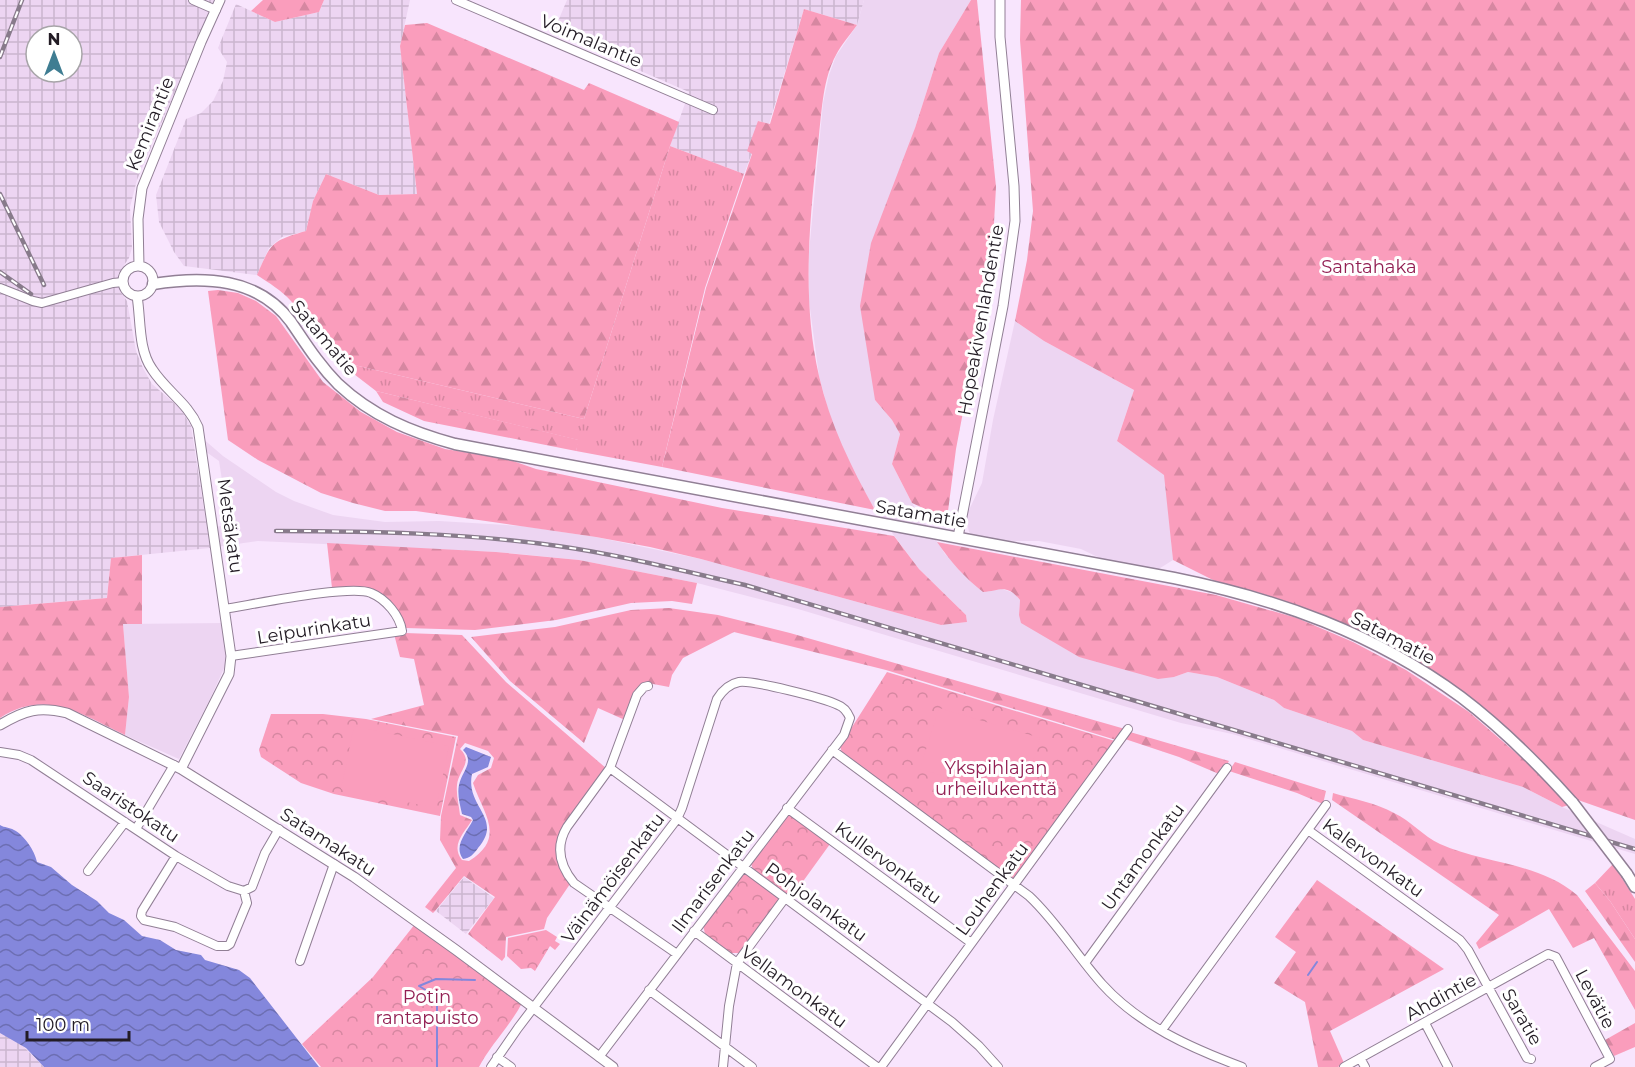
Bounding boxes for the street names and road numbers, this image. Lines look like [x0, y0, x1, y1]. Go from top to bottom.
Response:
street label: Voimalantie [537, 10, 645, 72]
street label: Kemirantie [121, 74, 179, 174]
street label: Hopeakivenlahdentie [953, 223, 1009, 417]
street label: Satamatie [286, 296, 362, 380]
street label: Metsäkatu [212, 477, 248, 575]
street label: Satamatie [874, 495, 968, 533]
street label: Satamatie [1347, 607, 1439, 669]
street label: Leipurinkatu [255, 609, 373, 649]
street label: Saaristokatu [78, 767, 184, 847]
street label: Untamonkatu [1097, 799, 1189, 915]
street label: Satamakatu [276, 803, 380, 881]
street label: Väinämöisenkatu [557, 808, 669, 948]
street label: Kalervonkatu [1318, 814, 1428, 902]
street label: Kullervonkatu [831, 817, 945, 909]
street label: Ilmarisenkatu [667, 825, 759, 937]
street label: Louhenkatu [951, 838, 1033, 940]
street label: Pohjolankatu [761, 858, 871, 946]
street label: Vellamonkatu [737, 941, 851, 1033]
street label: Levätie [1570, 965, 1620, 1033]
street label: Ahdintie [1402, 969, 1480, 1025]
street label: Saratie [1497, 985, 1547, 1049]

